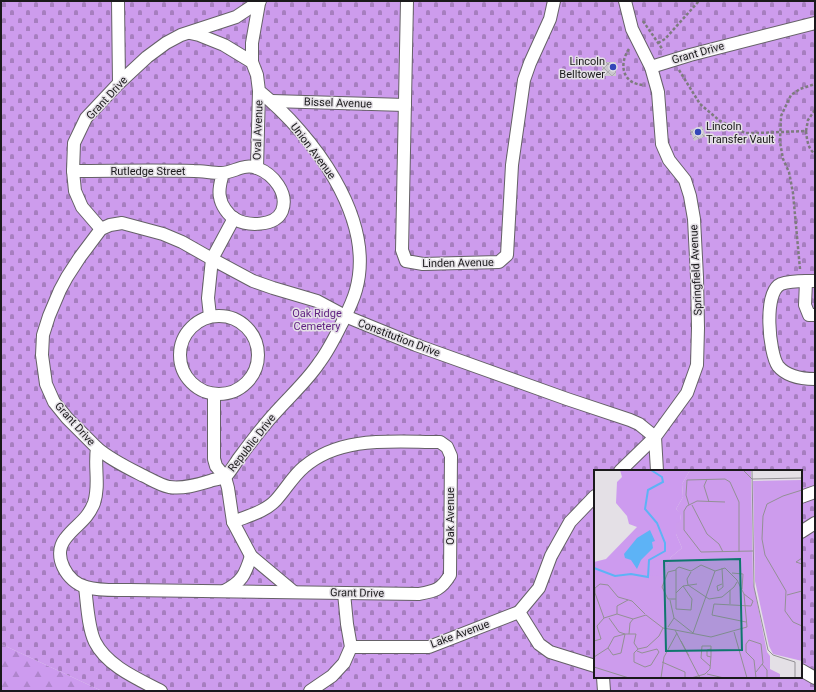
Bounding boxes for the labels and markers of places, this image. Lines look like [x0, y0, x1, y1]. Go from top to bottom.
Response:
place label: Lincoln Belltower [559, 55, 605, 81]
marker: Lincoln Belltower [608, 62, 618, 72]
place label: Lincoln Transfer Vault [706, 120, 775, 146]
marker: Lincoln Transfer Vault [693, 127, 703, 137]

